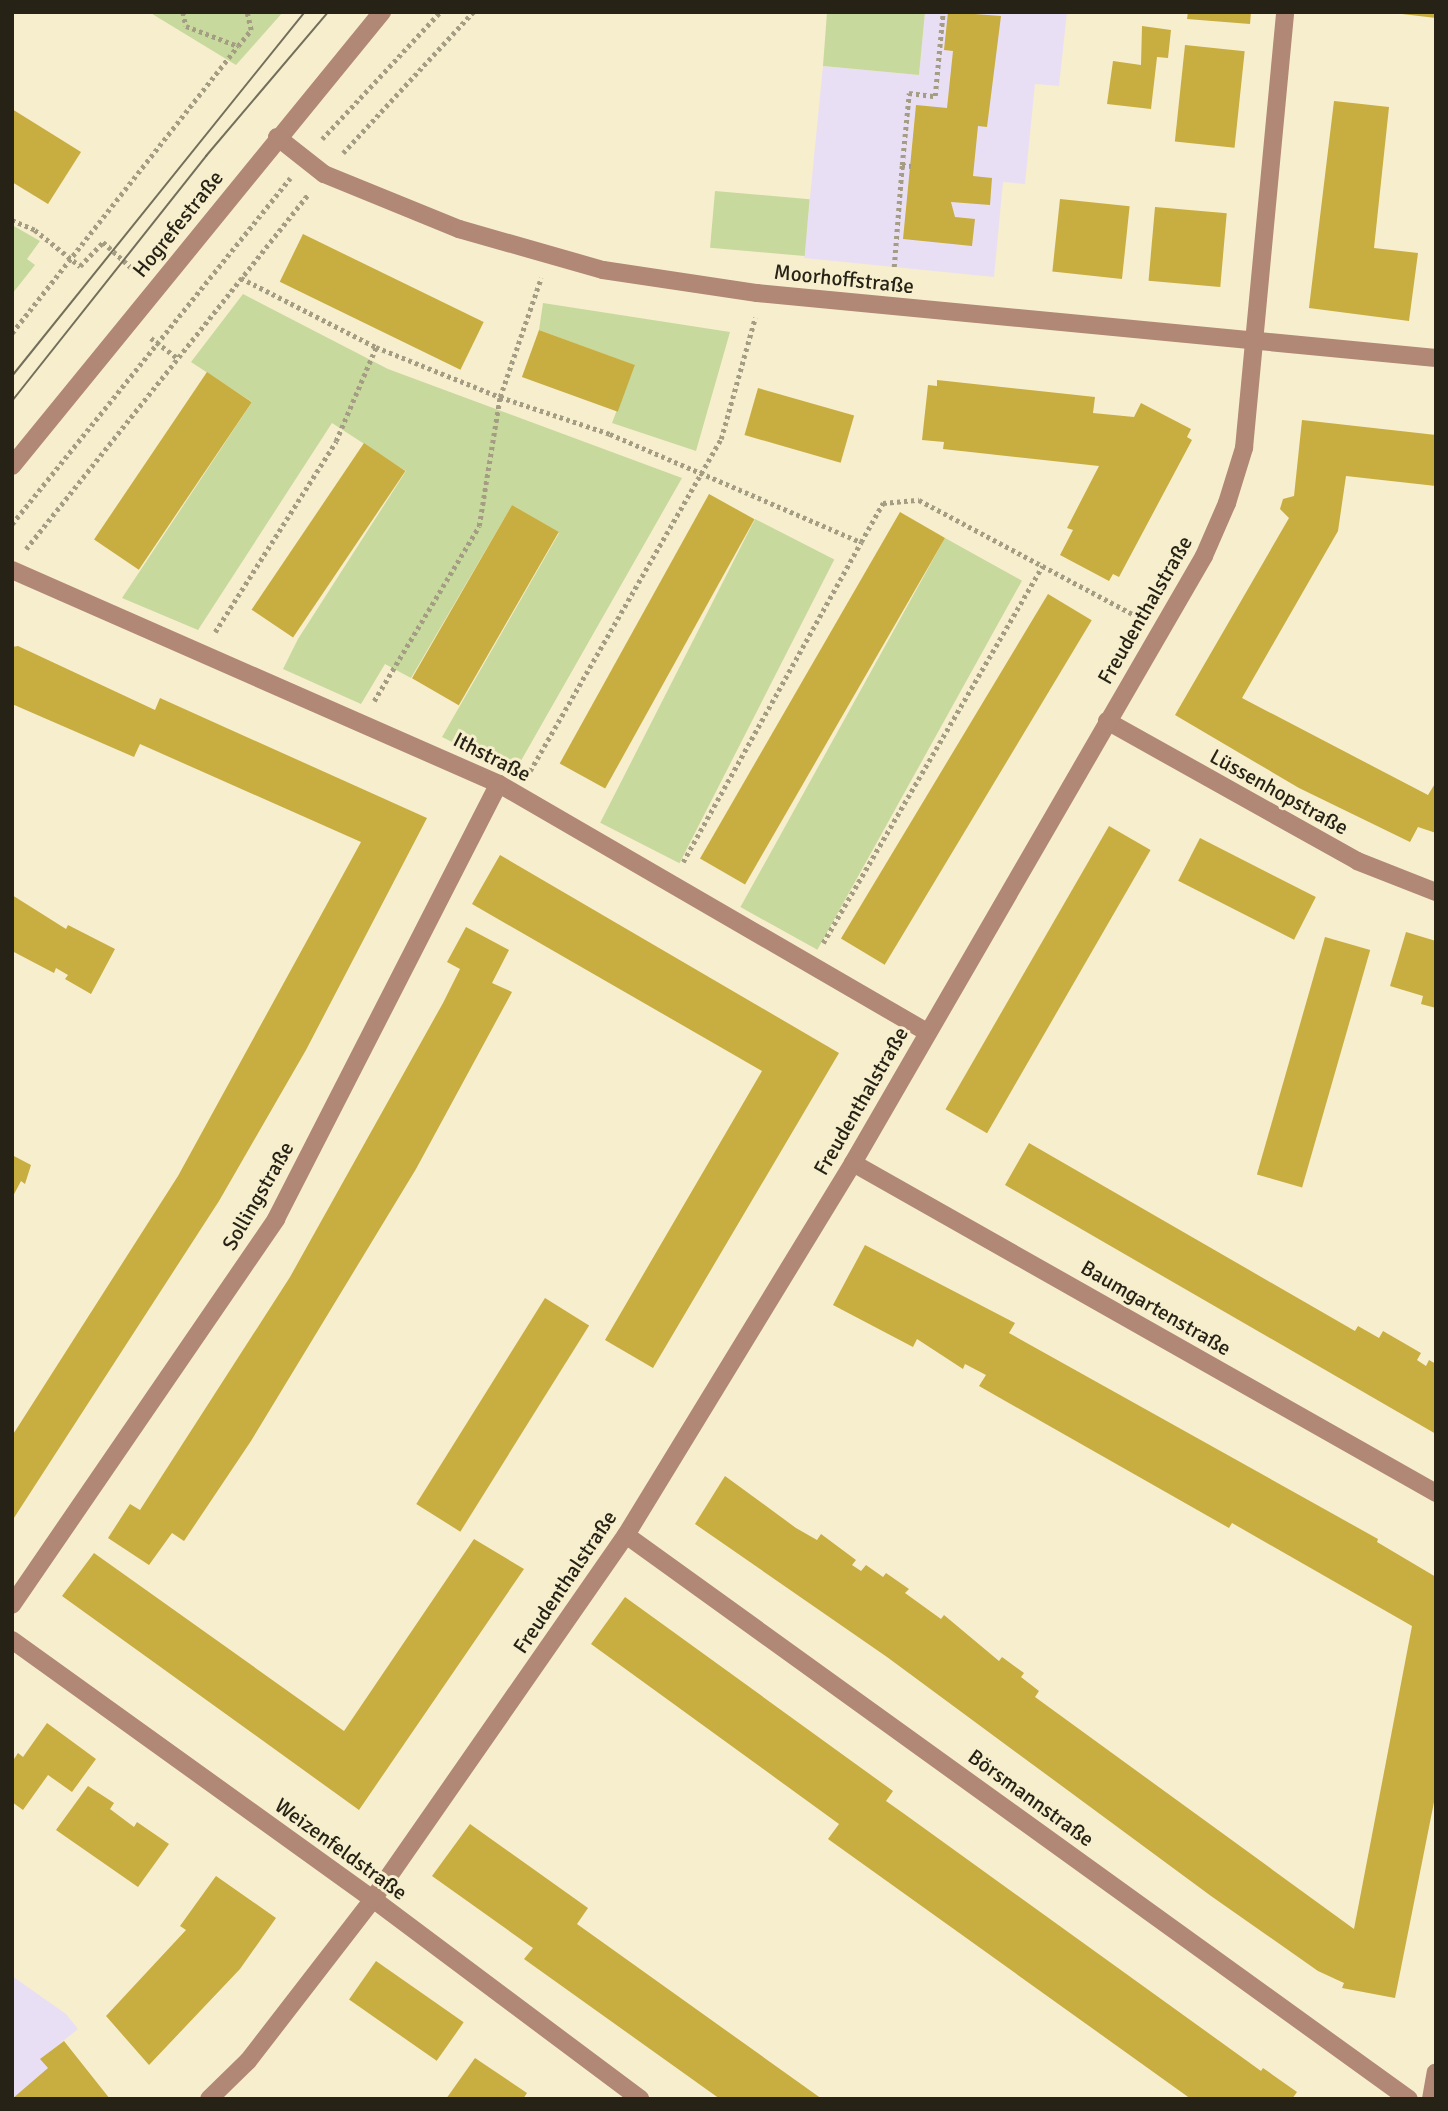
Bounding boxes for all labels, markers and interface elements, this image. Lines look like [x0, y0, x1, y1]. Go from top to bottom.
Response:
street label: Hogrefestraße [127, 166, 229, 282]
street label: Moorhoffstraße [773, 259, 915, 299]
street label: Freudenthalstraße [1092, 531, 1198, 689]
street label: Ithstraße [449, 727, 535, 787]
street label: Lüssenhopstraße [1205, 744, 1353, 840]
street label: Freudenthalstraße [808, 1022, 914, 1180]
street label: Sollingstraße [217, 1137, 299, 1255]
street label: Baumgartenstraße [1077, 1255, 1235, 1361]
street label: Freudenthalstraße [508, 1506, 622, 1658]
street label: Börsmannstraße [963, 1744, 1099, 1852]
street label: Weizenfeldstraße [270, 1793, 412, 1905]

